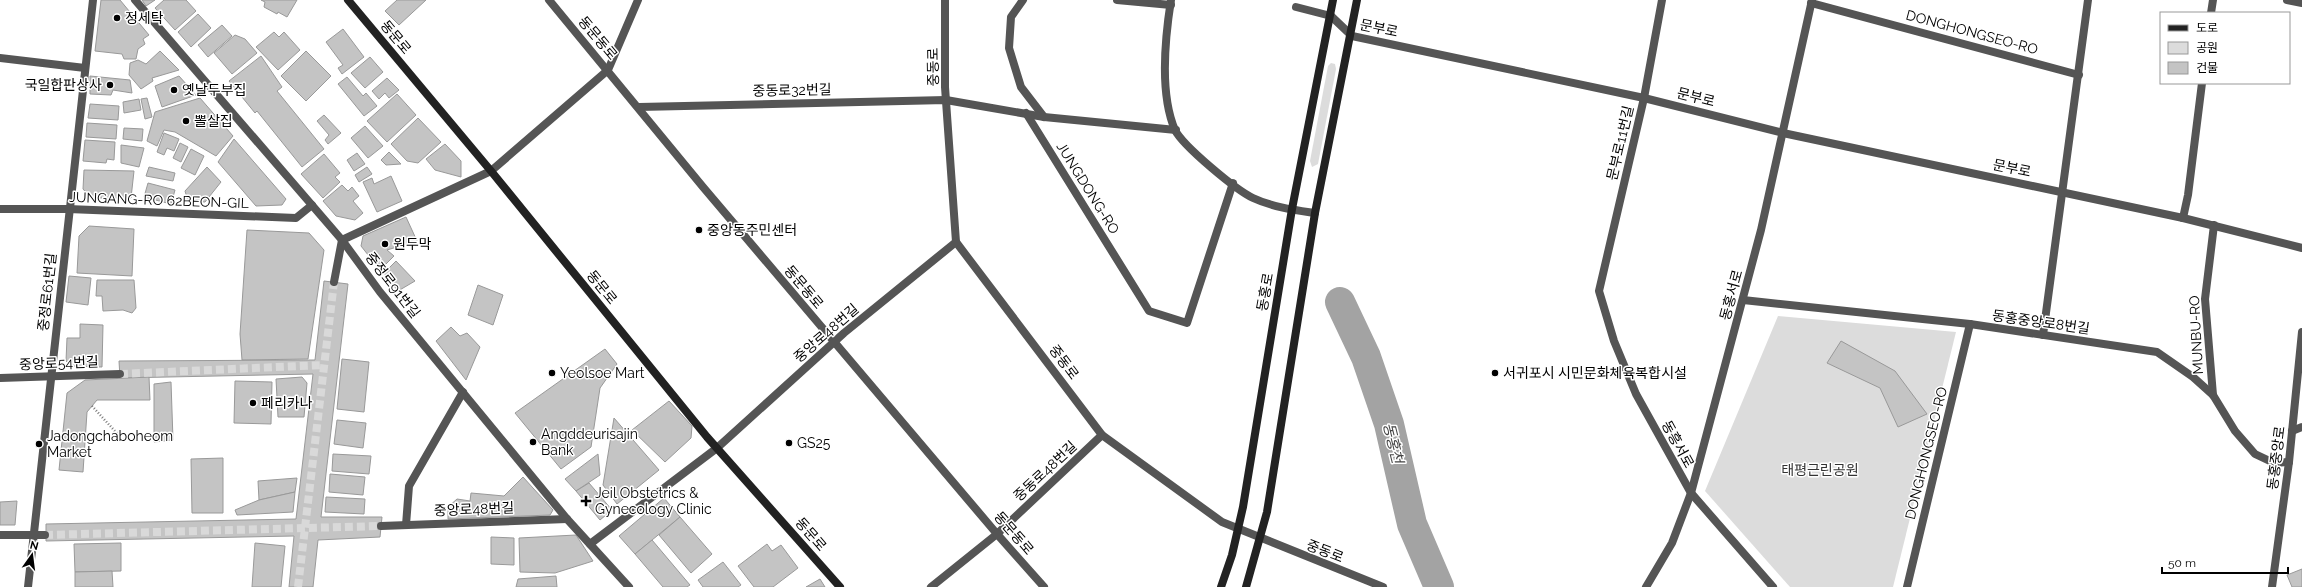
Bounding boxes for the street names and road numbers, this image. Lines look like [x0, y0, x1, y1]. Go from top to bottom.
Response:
street label: DONGHONGSEO-RO [1904, 7, 2040, 57]
street label: 동문동로 [575, 13, 621, 63]
street label: 문부로 [1358, 16, 1400, 40]
street label: 동문로 [377, 17, 415, 57]
street label: 중동로 [925, 47, 941, 86]
street label: 중동로32번길 [752, 81, 832, 99]
street label: 문부로 [1675, 85, 1717, 109]
street label: 문부로11번길 [1604, 104, 1636, 182]
street label: JUNGDONG-RO [1053, 139, 1123, 237]
street label: 문부로 [1991, 156, 2033, 180]
street label: JUNGANG-RO 62BEON-GIL [69, 189, 249, 211]
street label: 중정로91번길 [362, 249, 424, 321]
street label: 중정로61번길 [35, 252, 59, 332]
street label: 동문동로 [781, 262, 827, 312]
street label: 동문로 [584, 267, 620, 307]
street label: 동홍서로 [1717, 268, 1745, 322]
street label: 동홍로 [1254, 271, 1276, 312]
street label: MUNBU-RO [2186, 295, 2206, 375]
street label: 중앙로48번길 [790, 301, 862, 365]
street label: 동홍중앙로8번길 [1991, 307, 2091, 337]
street label: 중동로 [1046, 342, 1082, 382]
street label: 중앙로54번길 [19, 354, 99, 372]
street label: DONGHONGSEO-RO [1902, 385, 1950, 521]
street label: 동흥서로 [1659, 418, 1698, 471]
street label: 동홍중앙로 [2264, 425, 2288, 491]
street label: 중동로48번길 [1010, 438, 1080, 504]
street label: 중앙로48번길 [434, 500, 514, 518]
street label: 동문동로 [991, 508, 1037, 558]
street label: 동문로 [792, 514, 830, 554]
street label: 중동로 [1304, 537, 1346, 565]

